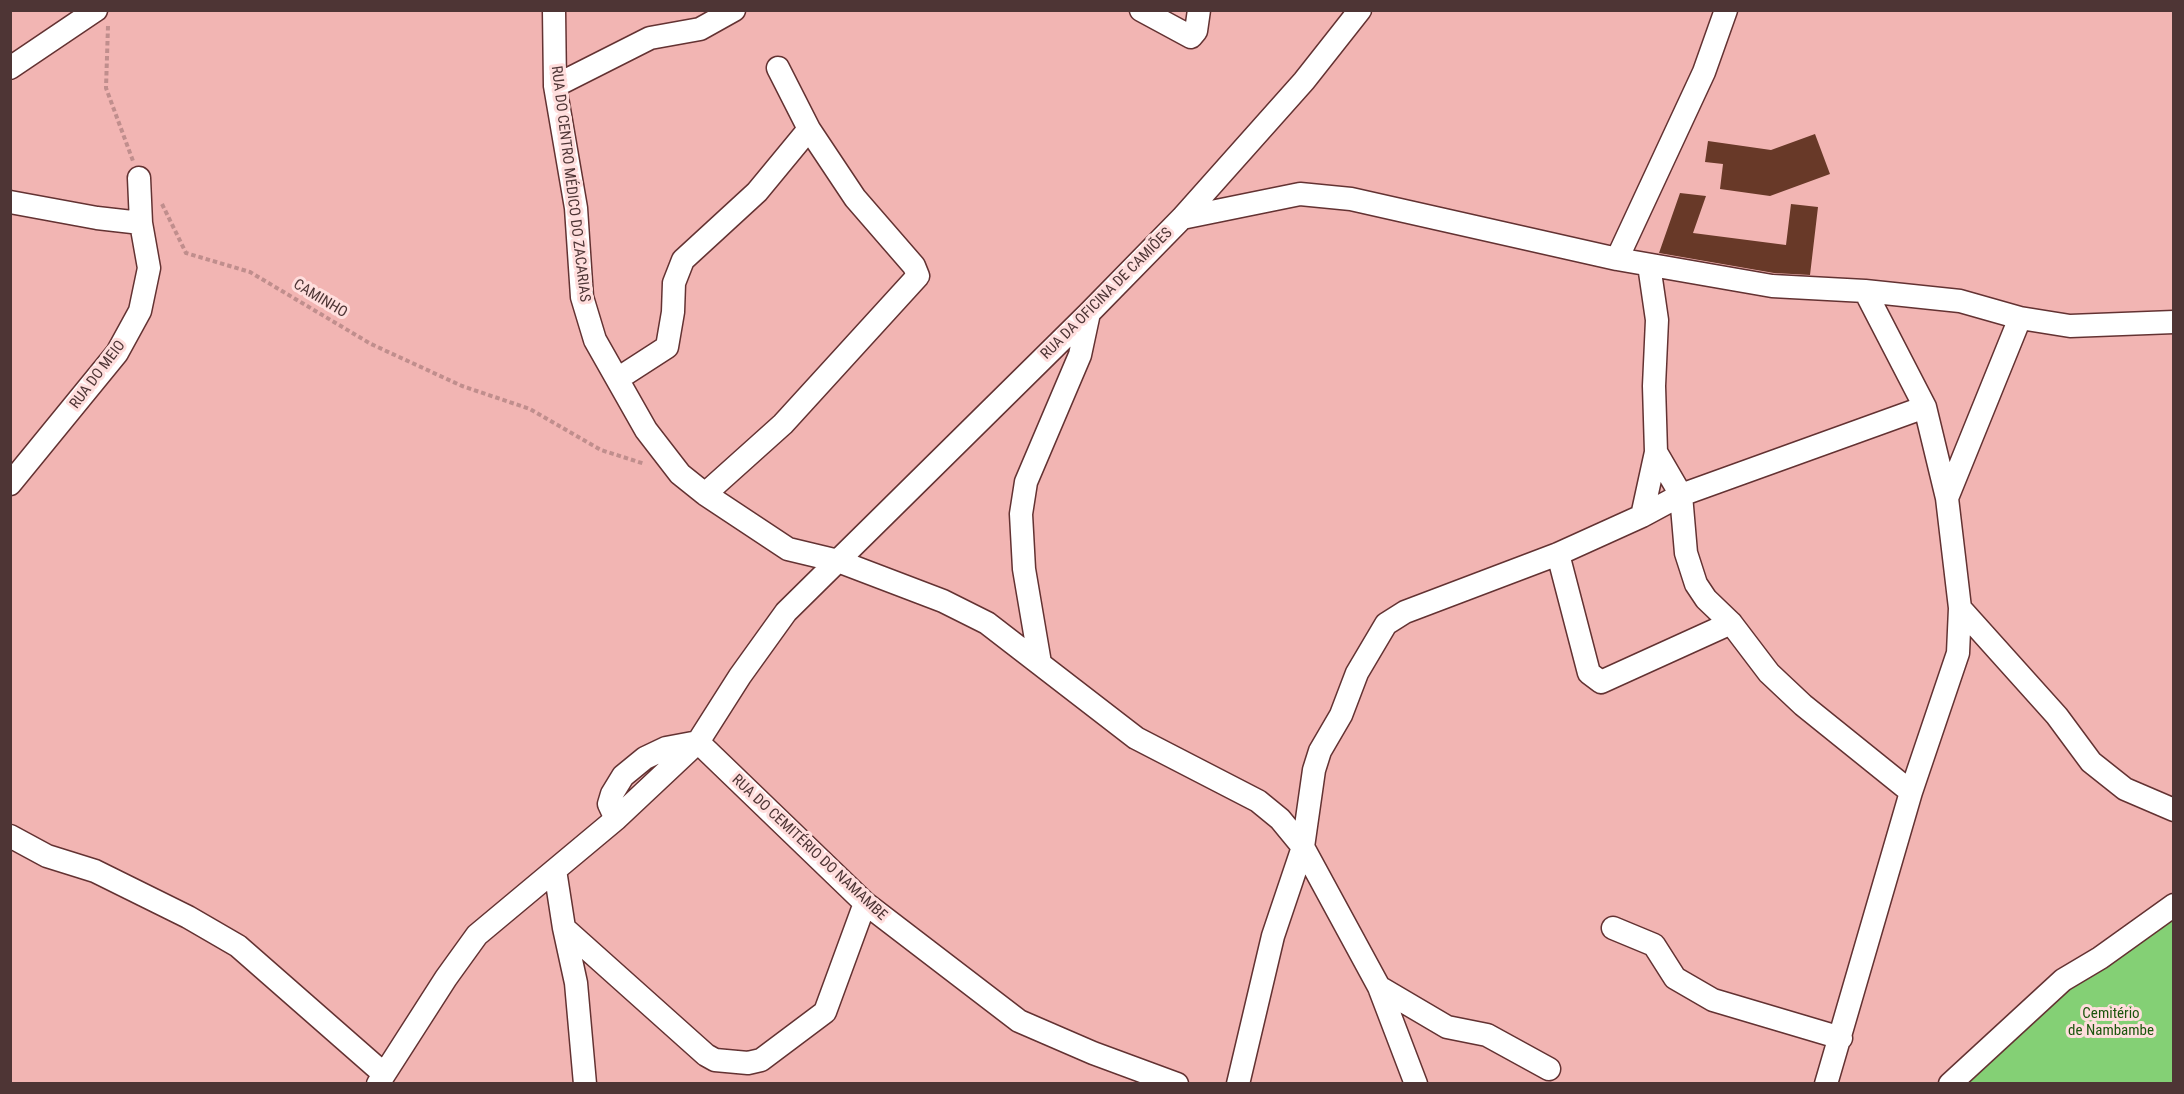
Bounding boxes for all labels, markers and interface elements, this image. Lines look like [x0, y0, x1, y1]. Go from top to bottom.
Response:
street label: RUA DO CENTRO MÉDICO DO ZACARIAS [547, 65, 593, 303]
street label: RUA DA OFICINA DE CAMIÕES [1038, 225, 1176, 363]
street label: CAMINHO [290, 276, 350, 322]
street label: RUA DO MEIO [66, 337, 130, 413]
street label: RUA DO CEMITÉRIO DO NAMAMBE [728, 771, 890, 925]
park label: Cemitério de Nambambe [2068, 1005, 2154, 1040]

